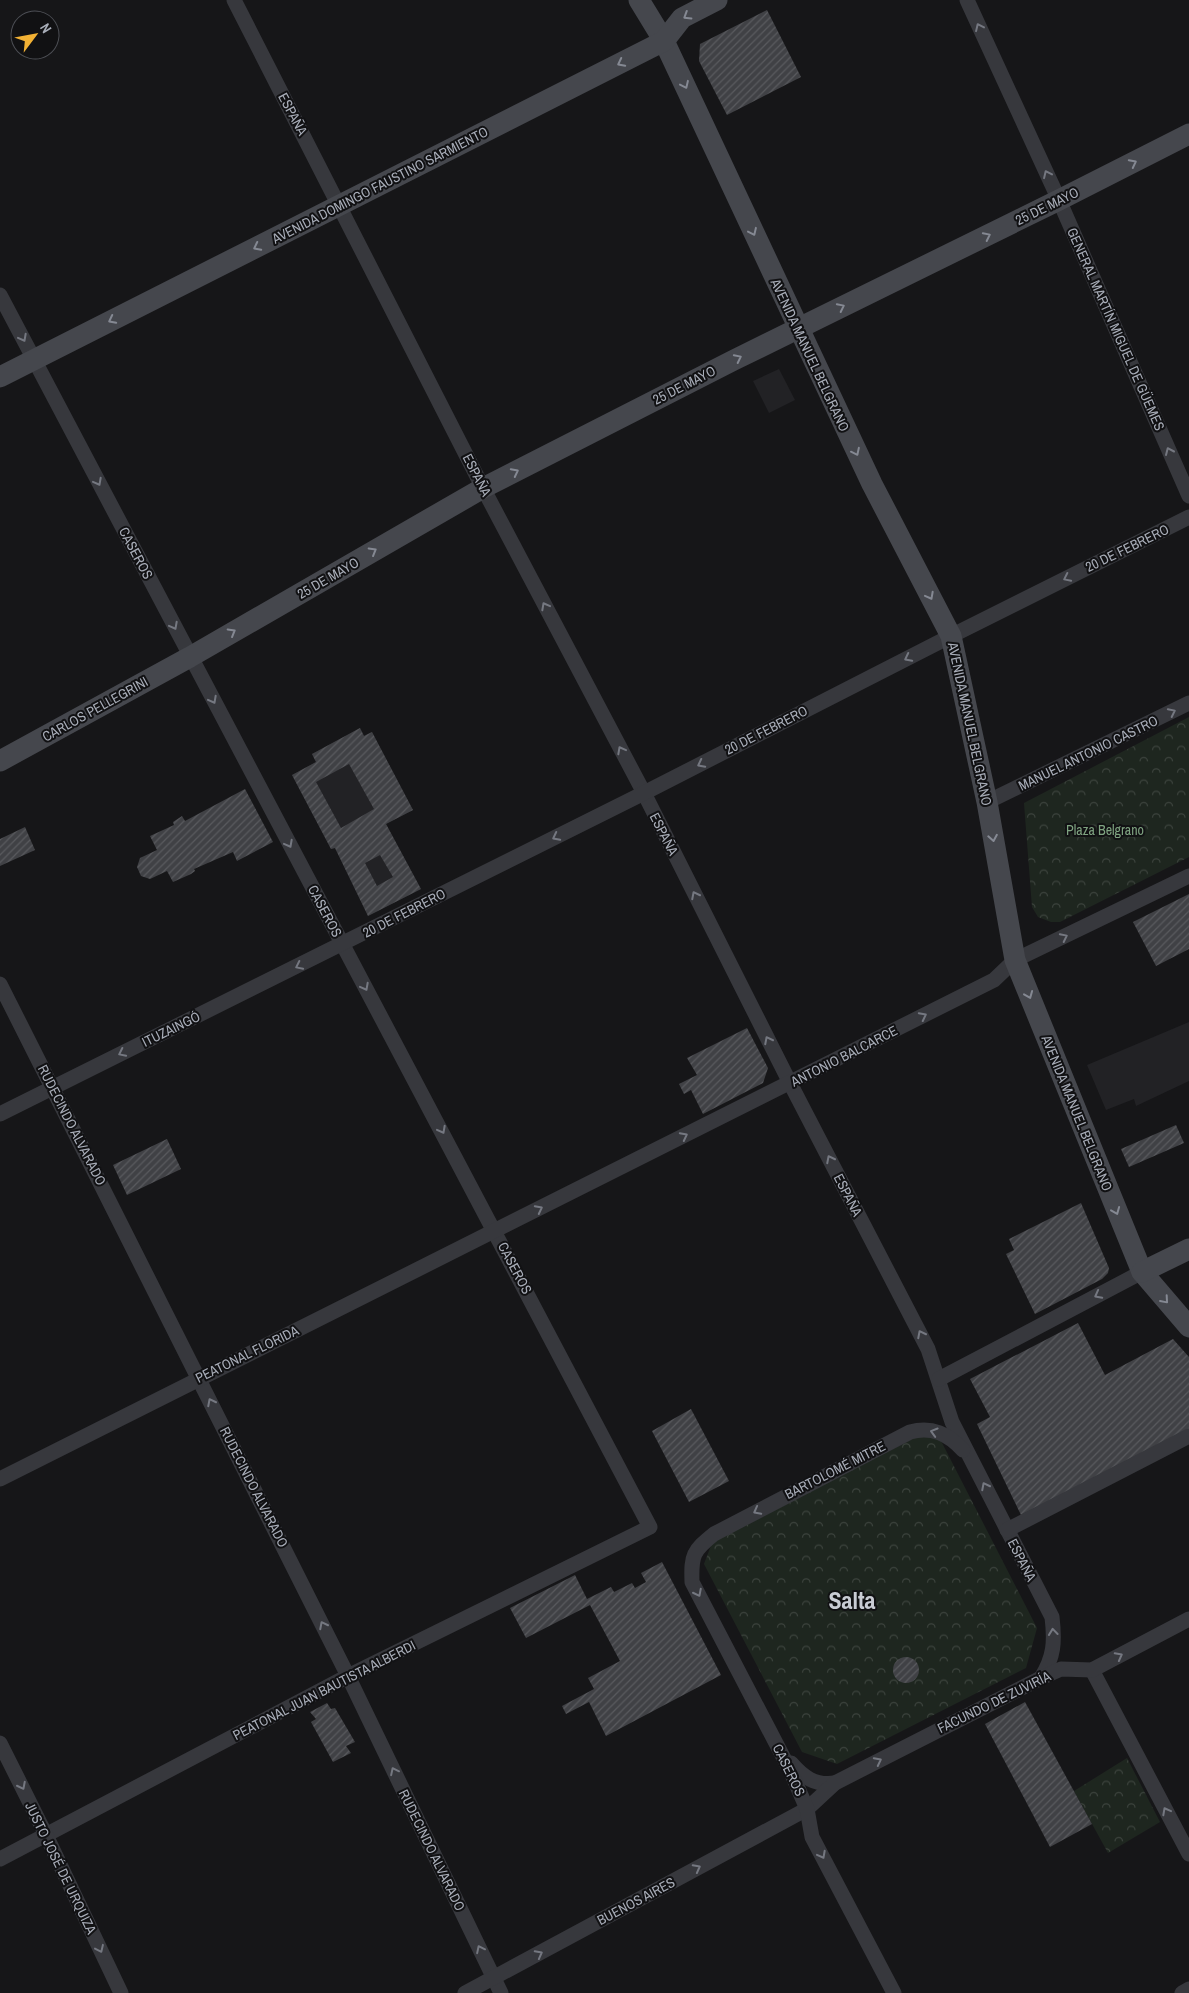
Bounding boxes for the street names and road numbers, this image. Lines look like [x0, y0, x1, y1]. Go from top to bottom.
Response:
street label: ESPAÑA [274, 90, 312, 139]
street label: AVENIDA DOMINGO FAUSTINO SARMIENTO [268, 122, 491, 248]
street label: 25 DE MAYO [1012, 183, 1082, 229]
street label: GENERAL MARTÍN MIGUEL DE GÜEMES [1063, 225, 1169, 434]
street label: AVENIDA MANUEL BELGRANO [766, 275, 853, 434]
street label: 25 DE MAYO [650, 362, 718, 408]
street label: ESPAÑA [459, 451, 496, 500]
street label: 20 DE FEBRERO [1082, 520, 1172, 576]
street label: CASEROS [115, 524, 157, 582]
street label: 25 DE MAYO [294, 553, 362, 603]
street label: AVENIDA MANUEL BELGRANO [944, 640, 996, 807]
street label: CARLOS PELLEGRINI [39, 673, 151, 745]
street label: 20 DE FEBRERO [722, 701, 811, 759]
street label: MANUEL ANTONIO CASTRO [1015, 711, 1161, 795]
street label: ESPAÑA [646, 810, 683, 859]
street label: CASEROS [304, 882, 346, 940]
street label: 20 DE FEBRERO [360, 884, 449, 942]
street label: ITUZAINGÓ [139, 1007, 203, 1051]
street label: ANTONIO BALCARCE [787, 1021, 900, 1091]
street label: AVENIDA MANUEL BELGRANO [1037, 1031, 1117, 1194]
street label: RUDECINDO ALVARADO [34, 1062, 110, 1188]
street label: ESPAÑA [830, 1171, 867, 1220]
street label: CASEROS [494, 1239, 536, 1297]
street label: PEATONAL FLORIDA [192, 1321, 302, 1387]
street label: RUDECINDO ALVARADO [216, 1424, 292, 1550]
street label: BARTOLOMÉ MITRE [782, 1437, 888, 1503]
street label: ESPAÑA [1004, 1536, 1041, 1585]
street label: PEATONAL JUAN BAUTISTA ALBERDI [230, 1636, 418, 1744]
street label: FACUNDO DE ZUVIRÍA [934, 1667, 1054, 1737]
street label: CASEROS [769, 1741, 810, 1799]
street label: RUDECINDO ALVARADO [395, 1786, 469, 1914]
street label: JUSTO JOSÉ DE URQUIZA [21, 1799, 101, 1937]
street label: BUENOS AIRES [594, 1873, 678, 1929]

